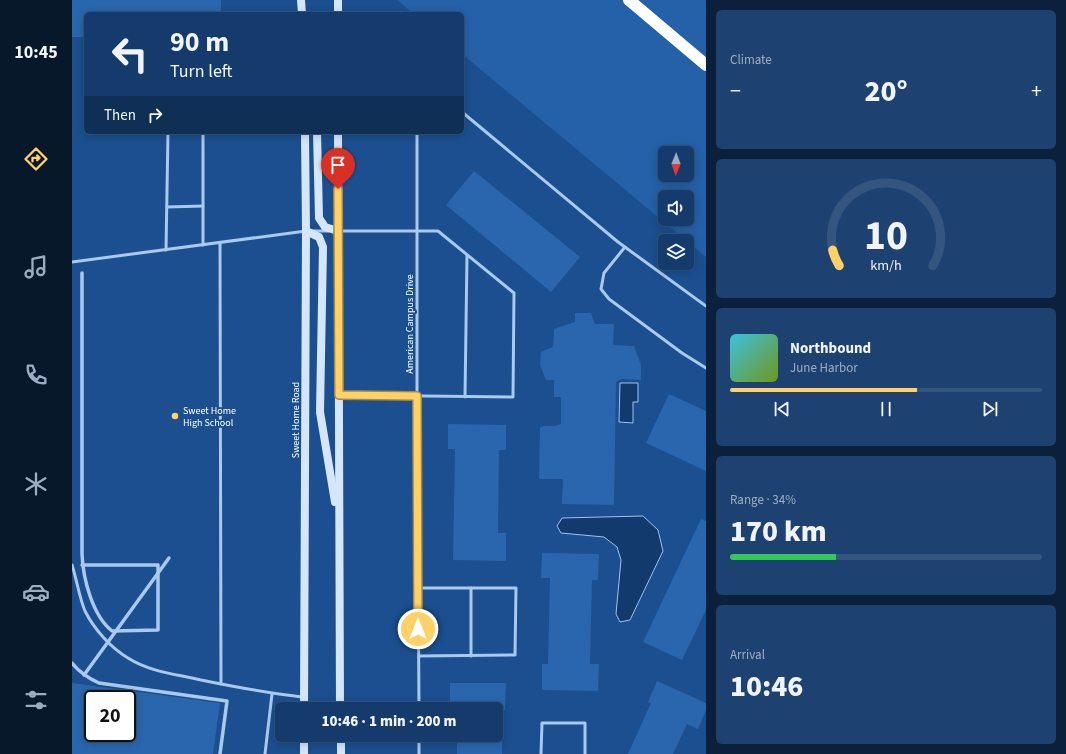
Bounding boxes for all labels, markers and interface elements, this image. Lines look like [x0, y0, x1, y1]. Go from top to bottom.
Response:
text: 90 m [170, 22, 229, 62]
icon: left [104, 28, 156, 80]
text: 10:45 [14, 40, 58, 65]
text: Climate [730, 51, 772, 69]
text: Turn left [170, 59, 232, 84]
text: 20° [864, 70, 908, 113]
text: − [730, 75, 741, 107]
text: + [1031, 75, 1042, 107]
icon: right [144, 104, 166, 126]
text: Then [104, 105, 136, 126]
icon: directions [22, 145, 50, 173]
north arrow [658, 146, 694, 182]
map controls [658, 146, 694, 270]
pin [321, 148, 355, 189]
icon: arrive [327, 154, 349, 176]
button: sound [658, 190, 694, 226]
text: 10 [864, 206, 908, 266]
button: layers [658, 234, 694, 270]
icon: music [22, 253, 50, 281]
text: km/h [870, 255, 902, 276]
street label: American Campus Drive [403, 274, 417, 374]
text: Northbound [790, 338, 871, 359]
text: June Harbor [790, 359, 858, 377]
icon: phone [22, 361, 50, 389]
street label: Sweet Home Road [289, 382, 303, 458]
icon: previous [771, 398, 793, 420]
icon: pause [875, 398, 897, 420]
icon: next [979, 398, 1001, 420]
place label: Sweet Home High School [183, 404, 236, 430]
marker: Sweet Home High School [170, 411, 180, 421]
icon: climate [22, 470, 50, 498]
text: Range · 34% [730, 491, 796, 509]
text: 170 km [730, 510, 827, 553]
icon: car [22, 578, 50, 606]
position arrow [397, 608, 439, 650]
text: Arrival [730, 646, 765, 664]
text: 10:46 [730, 665, 803, 708]
icon: filters [22, 686, 50, 714]
speed limit sign: 20 [84, 690, 136, 742]
text: 10:46 · 1 min · 200 m [322, 711, 456, 732]

